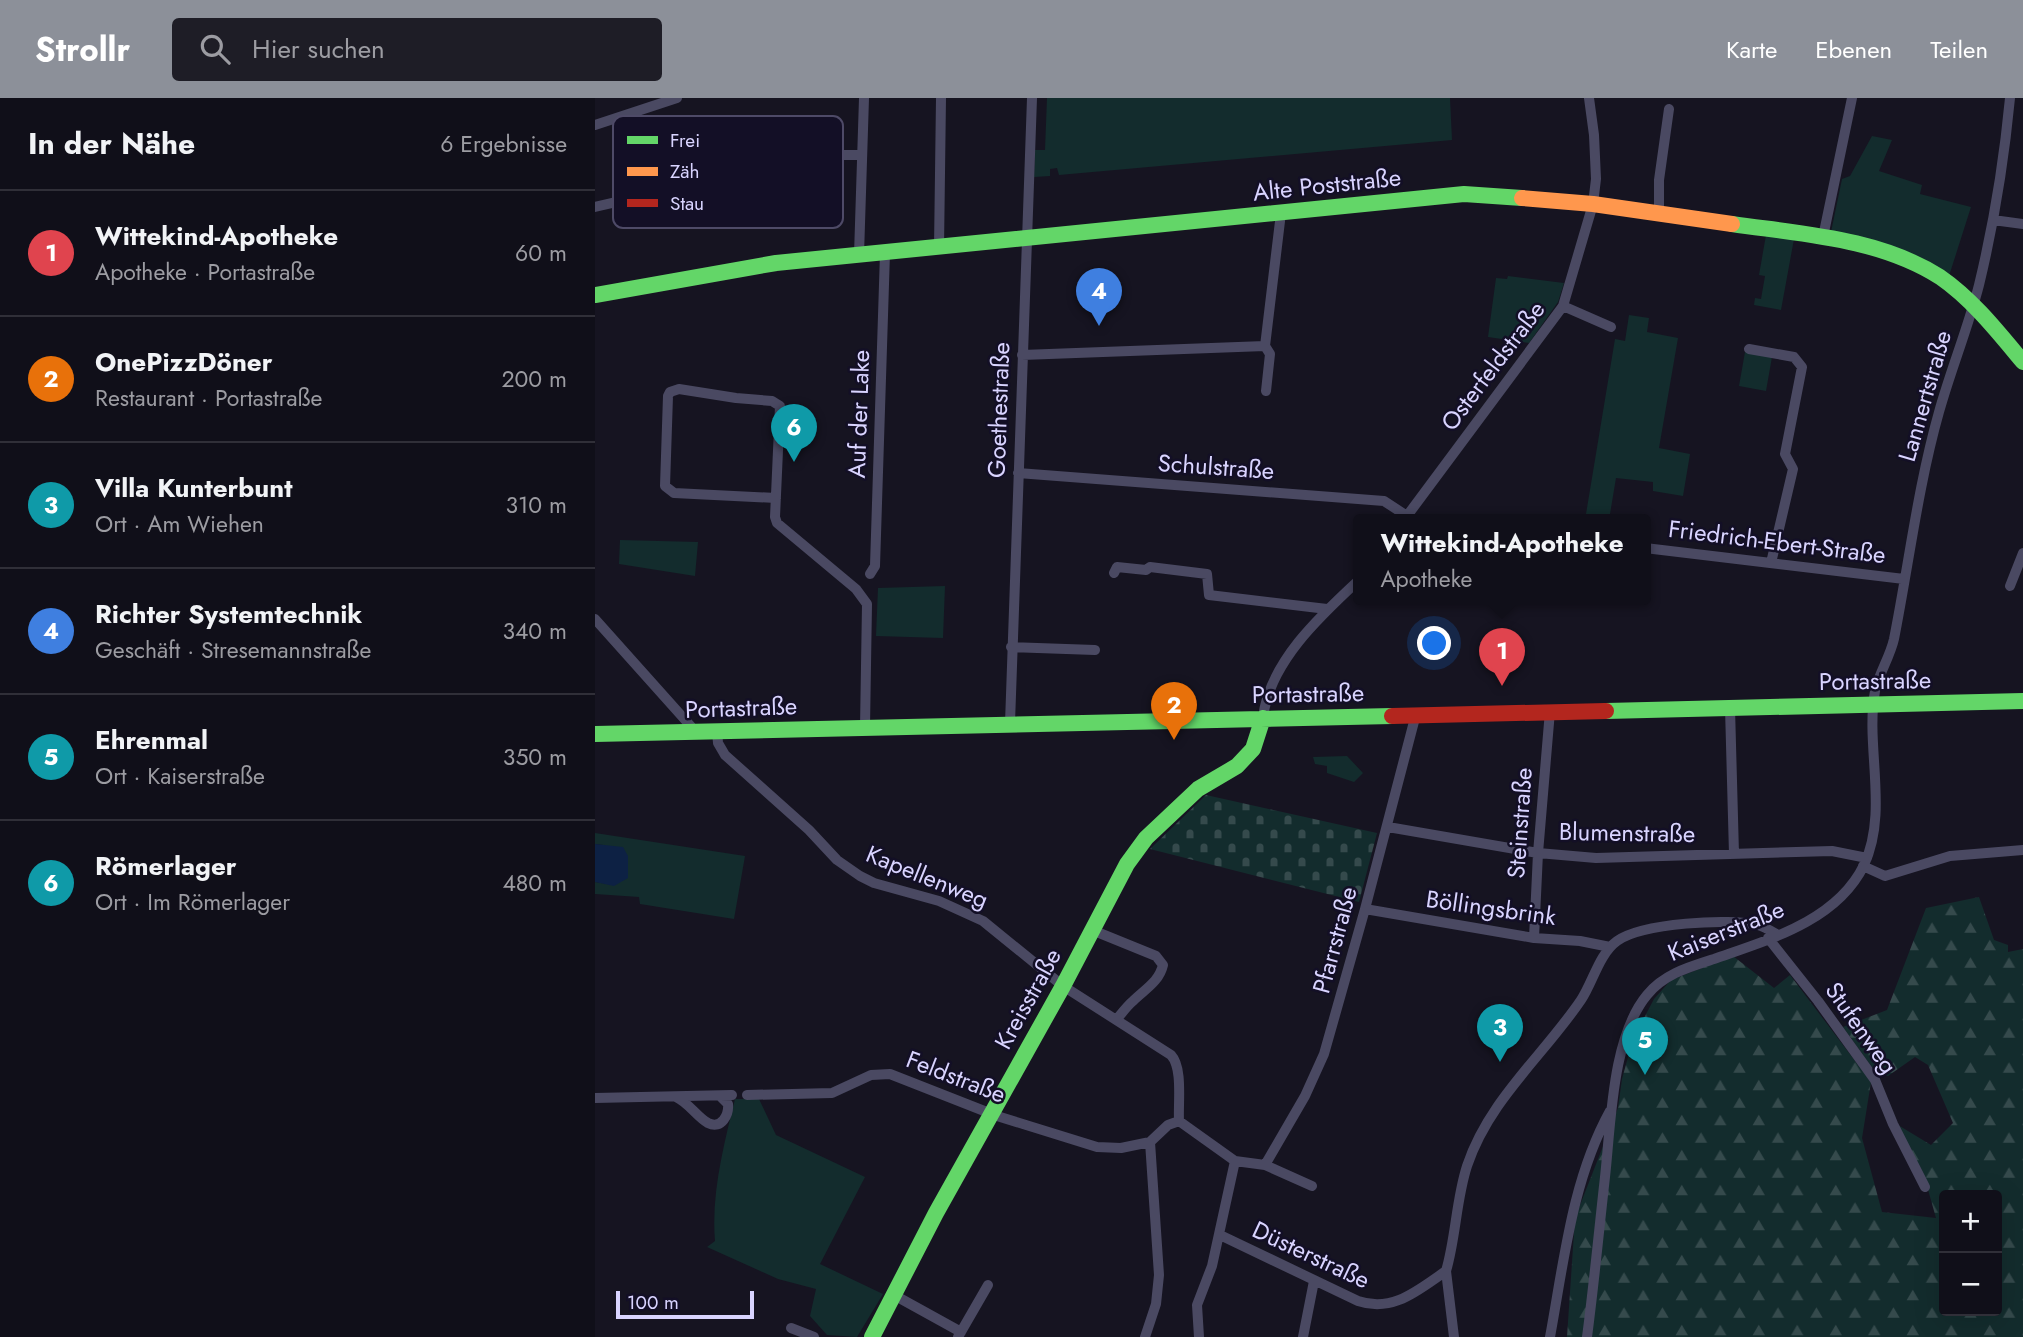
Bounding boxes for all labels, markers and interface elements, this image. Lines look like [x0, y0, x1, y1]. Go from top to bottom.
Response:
search box [172, 18, 662, 81]
text: Strollr [35, 26, 130, 73]
icon: search [196, 30, 234, 68]
text: Hier suchen [252, 30, 385, 68]
text: Karte [1726, 32, 1777, 67]
text: Ebenen [1815, 32, 1892, 67]
text: Teilen [1930, 32, 1988, 67]
legend [613, 116, 843, 228]
text: In der Nähe [28, 122, 195, 165]
text: 6 Ergebnisse [440, 127, 567, 161]
text: Frei [670, 127, 700, 154]
text: Zäh [670, 158, 700, 185]
street label: Alte Poststraße [1251, 159, 1403, 210]
text: Stau [670, 190, 704, 217]
text: Wittekind-Apotheke [95, 217, 338, 255]
text: 1 [45, 236, 57, 270]
text: 60 m [515, 236, 567, 270]
text: Apotheke · Portastraße [95, 255, 315, 289]
pin: 4 [1076, 268, 1122, 326]
street label: Osterfeldstraße [1432, 293, 1553, 438]
street label: Lannertstraße [1889, 326, 1960, 466]
street label: Goethestraße [979, 341, 1018, 479]
text: OnePizzDöner [95, 343, 272, 381]
street label: Auf der Lake [839, 349, 878, 479]
text: 2 [43, 362, 59, 396]
text: 200 m [501, 362, 567, 396]
text: Restaurant · Portastraße [95, 381, 322, 415]
pin: 6 [771, 404, 817, 462]
street label: Schulstraße [1157, 445, 1275, 488]
text: Villa Kunterbunt [95, 469, 293, 507]
text: 3 [44, 488, 58, 522]
text: 310 m [505, 488, 567, 522]
text: Ort · Am Wiehen [95, 507, 264, 541]
street label: Friedrich-Ebert-Straße [1666, 511, 1888, 572]
popup [1353, 514, 1651, 605]
text: Wittekind-Apotheke [1380, 524, 1624, 562]
text: Apotheke [1380, 562, 1472, 596]
text: Richter Systemtechnik [95, 595, 362, 633]
text: 4 [43, 614, 59, 648]
text: 340 m [502, 614, 567, 648]
your location [1417, 626, 1451, 660]
pin: 1 [1479, 628, 1525, 686]
text: Geschäft · Stresemannstraße [95, 633, 371, 667]
street label: Portastraße [1819, 662, 1931, 699]
street label: Portastraße [1252, 675, 1364, 712]
pin: 2 [1151, 682, 1197, 740]
street label: Portastraße [684, 688, 798, 727]
text: Ehrenmal [95, 721, 208, 759]
text: 5 [44, 740, 58, 774]
text: 350 m [503, 740, 567, 774]
text: Ort · Kaiserstraße [95, 759, 265, 793]
street label: Steinstraße [1498, 766, 1541, 880]
street label: Blumenstraße [1559, 814, 1695, 851]
street label: Kapellenweg [861, 836, 994, 917]
text: Römerlager [95, 847, 237, 885]
text: 6 [43, 866, 59, 900]
text: 480 m [502, 866, 567, 900]
street label: Böllingsbrink [1424, 881, 1559, 934]
street label: Pfarrstraße [1303, 883, 1366, 997]
text: Ort · Im Römerlager [95, 885, 290, 919]
street label: Kaiserstraße [1662, 891, 1789, 970]
street label: Kreisstraße [985, 942, 1070, 1056]
street label: Stufenweg [1817, 975, 1906, 1081]
pin: 3 [1477, 1004, 1523, 1062]
pin: 5 [1622, 1017, 1668, 1075]
street label: Feldstraße [901, 1042, 1011, 1112]
map controls [1939, 1190, 2002, 1316]
button: + [1939, 1190, 2002, 1253]
street label: Düsterstraße [1247, 1212, 1376, 1297]
button: − [1939, 1253, 2002, 1316]
scale bar [616, 1288, 754, 1320]
text: 100 m [627, 1289, 679, 1316]

